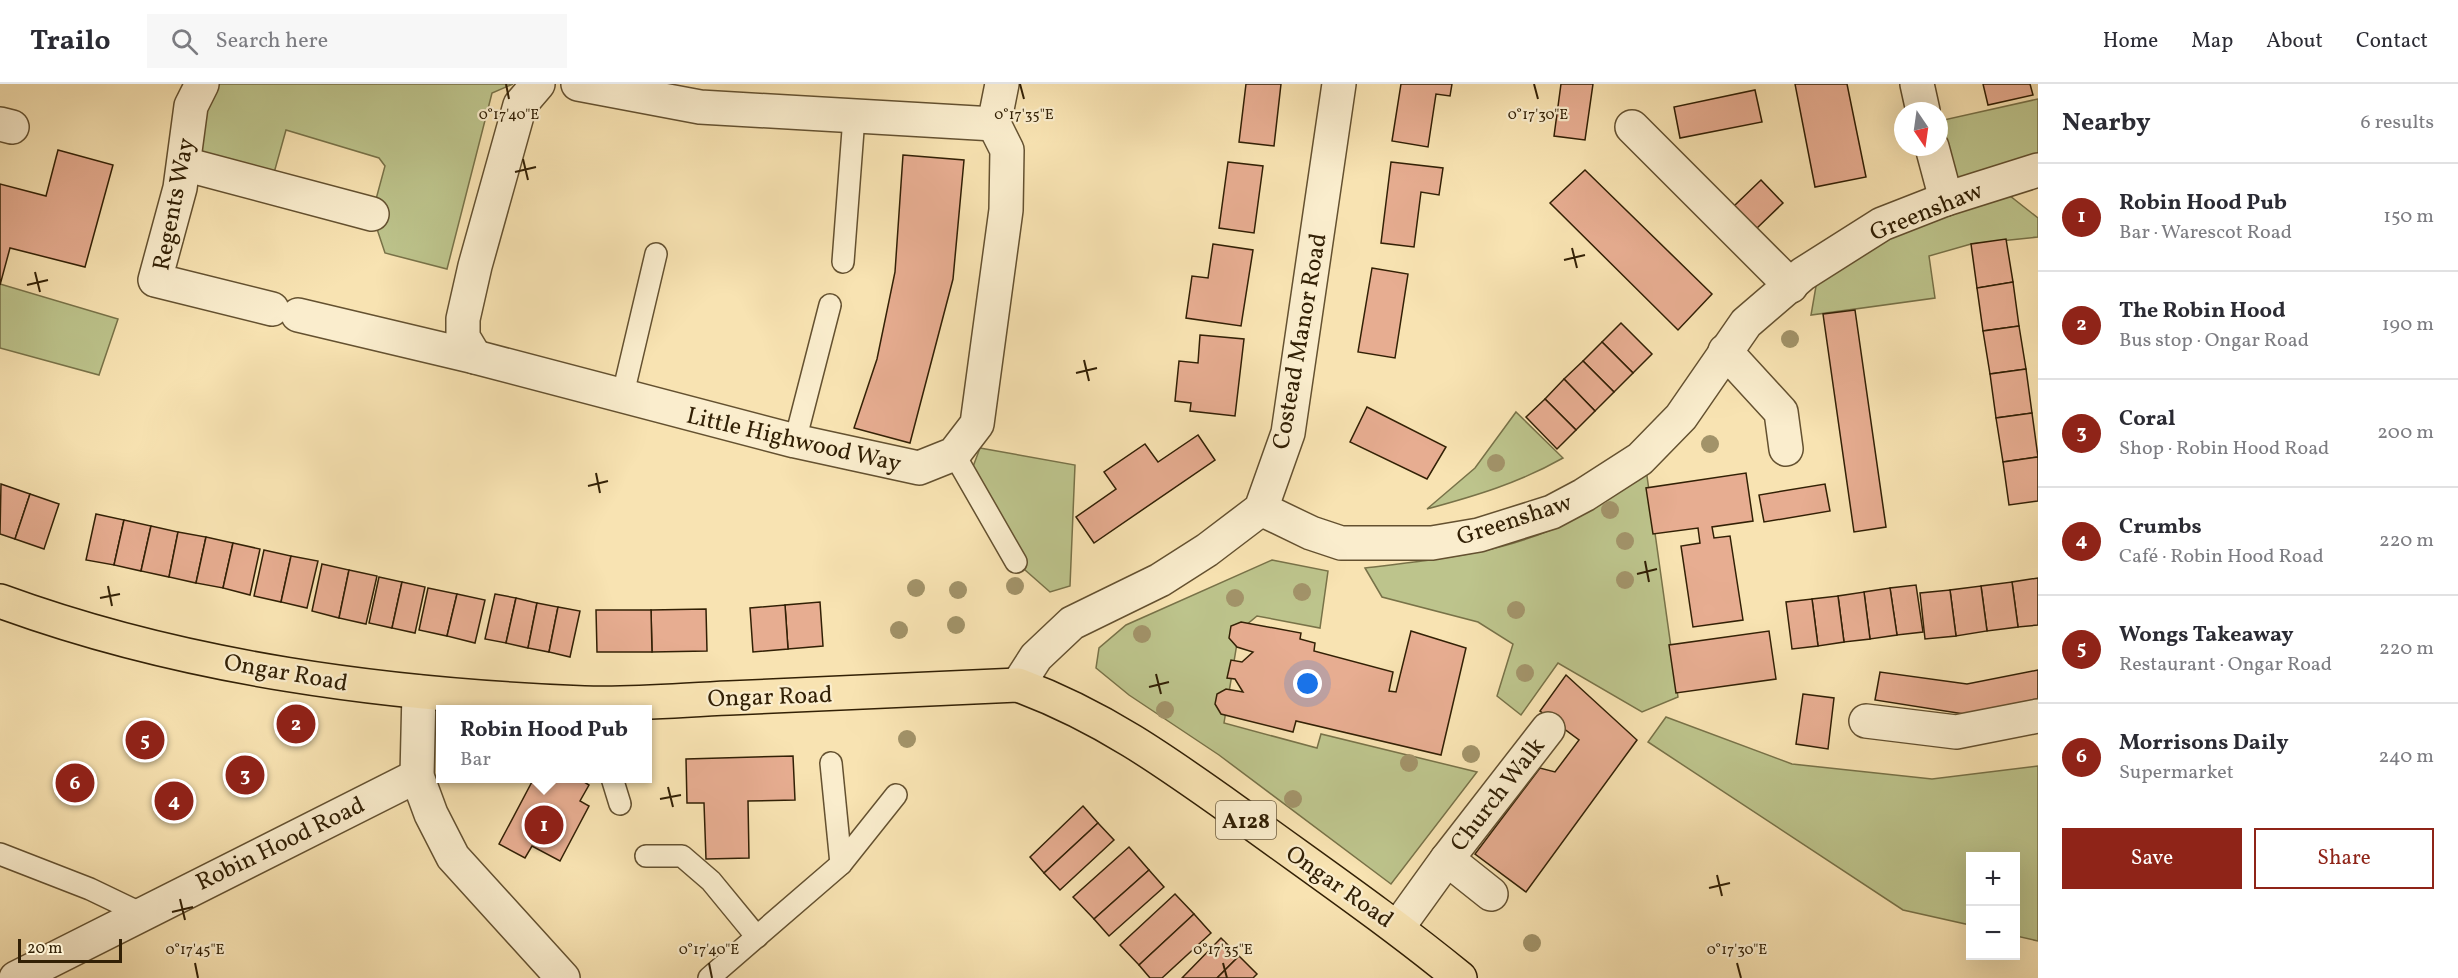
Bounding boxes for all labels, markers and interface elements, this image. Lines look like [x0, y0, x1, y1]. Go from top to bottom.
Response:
search box [147, 14, 567, 68]
text: Trailo [30, 22, 111, 61]
icon: search [168, 25, 201, 58]
text: Search here [216, 26, 328, 57]
text: Home [2103, 27, 2158, 56]
text: Map [2191, 27, 2233, 56]
text: About [2266, 27, 2323, 56]
text: Contact [2356, 27, 2428, 56]
north arrow [1894, 102, 1948, 156]
text: 0°17'40"E [479, 105, 539, 126]
text: 0°17'35"E [994, 105, 1054, 126]
text: 0°17'30"E [1508, 105, 1568, 126]
text: Nearby [2062, 105, 2151, 141]
text: 6 results [2361, 109, 2434, 137]
street label: Regents Way [145, 135, 205, 274]
street label: Greenshaw [1865, 175, 1989, 251]
text: Robin Hood Pub [2119, 188, 2287, 219]
text: 1 [2077, 203, 2086, 231]
text: 150 m [2383, 203, 2434, 231]
text: Bar · Warescot Road [2119, 219, 2292, 247]
street label: Costead Manor Road [1265, 231, 1337, 452]
text: The Robin Hood [2119, 296, 2286, 327]
text: 2 [2076, 311, 2087, 339]
text: 190 m [2382, 311, 2434, 339]
text: Bus stop · Ongar Road [2119, 327, 2309, 355]
street label: Little Highwood Way [683, 400, 904, 482]
text: Coral [2119, 404, 2176, 435]
text: 3 [2076, 419, 2087, 447]
text: 200 m [2377, 419, 2434, 447]
text: Shop · Robin Hood Road [2119, 435, 2329, 463]
street label: Greenshaw [1453, 486, 1577, 555]
text: Crumbs [2119, 512, 2202, 543]
text: 4 [2075, 527, 2088, 555]
text: 220 m [2379, 527, 2434, 555]
text: Café · Robin Hood Road [2119, 543, 2324, 571]
text: Wongs Takeaway [2119, 620, 2294, 651]
text: 5 [2077, 635, 2086, 663]
text: 220 m [2379, 635, 2434, 663]
street label: Ongar Road [221, 646, 350, 702]
text: Restaurant · Ongar Road [2119, 651, 2332, 679]
your location [1293, 669, 1322, 698]
street label: Ongar Road [707, 679, 833, 717]
pin: 2 [276, 702, 316, 746]
popup [436, 705, 652, 783]
text: Robin Hood Pub [460, 715, 628, 746]
pin: 5 [126, 718, 164, 762]
text: Morrisons Daily [2119, 728, 2288, 759]
street label: Church Walk [1443, 731, 1554, 860]
text: 6 [2076, 743, 2087, 771]
text: 240 m [2379, 743, 2434, 771]
text: Bar [460, 746, 491, 774]
pin: 3 [226, 752, 264, 798]
text: Supermarket [2119, 759, 2234, 787]
pin: 6 [56, 760, 94, 806]
pin: 4 [154, 778, 194, 824]
street label: Robin Hood Road [191, 789, 371, 900]
road number: A128 [1216, 801, 1276, 839]
pin: 1 [524, 802, 564, 848]
button: Save [2062, 828, 2242, 889]
button: Share [2254, 828, 2434, 889]
street label: Ongar Road [1278, 838, 1400, 937]
map controls [1966, 852, 2020, 960]
button: + [1966, 852, 2020, 906]
button: − [1966, 906, 2020, 960]
scale bar [18, 936, 122, 964]
text: 20 m [27, 938, 62, 960]
text: 0°17'45"E [165, 940, 225, 961]
text: 0°17'40"E [679, 940, 739, 961]
text: 0°17'35"E [1193, 940, 1253, 961]
text: 0°17'30"E [1707, 940, 1767, 961]

